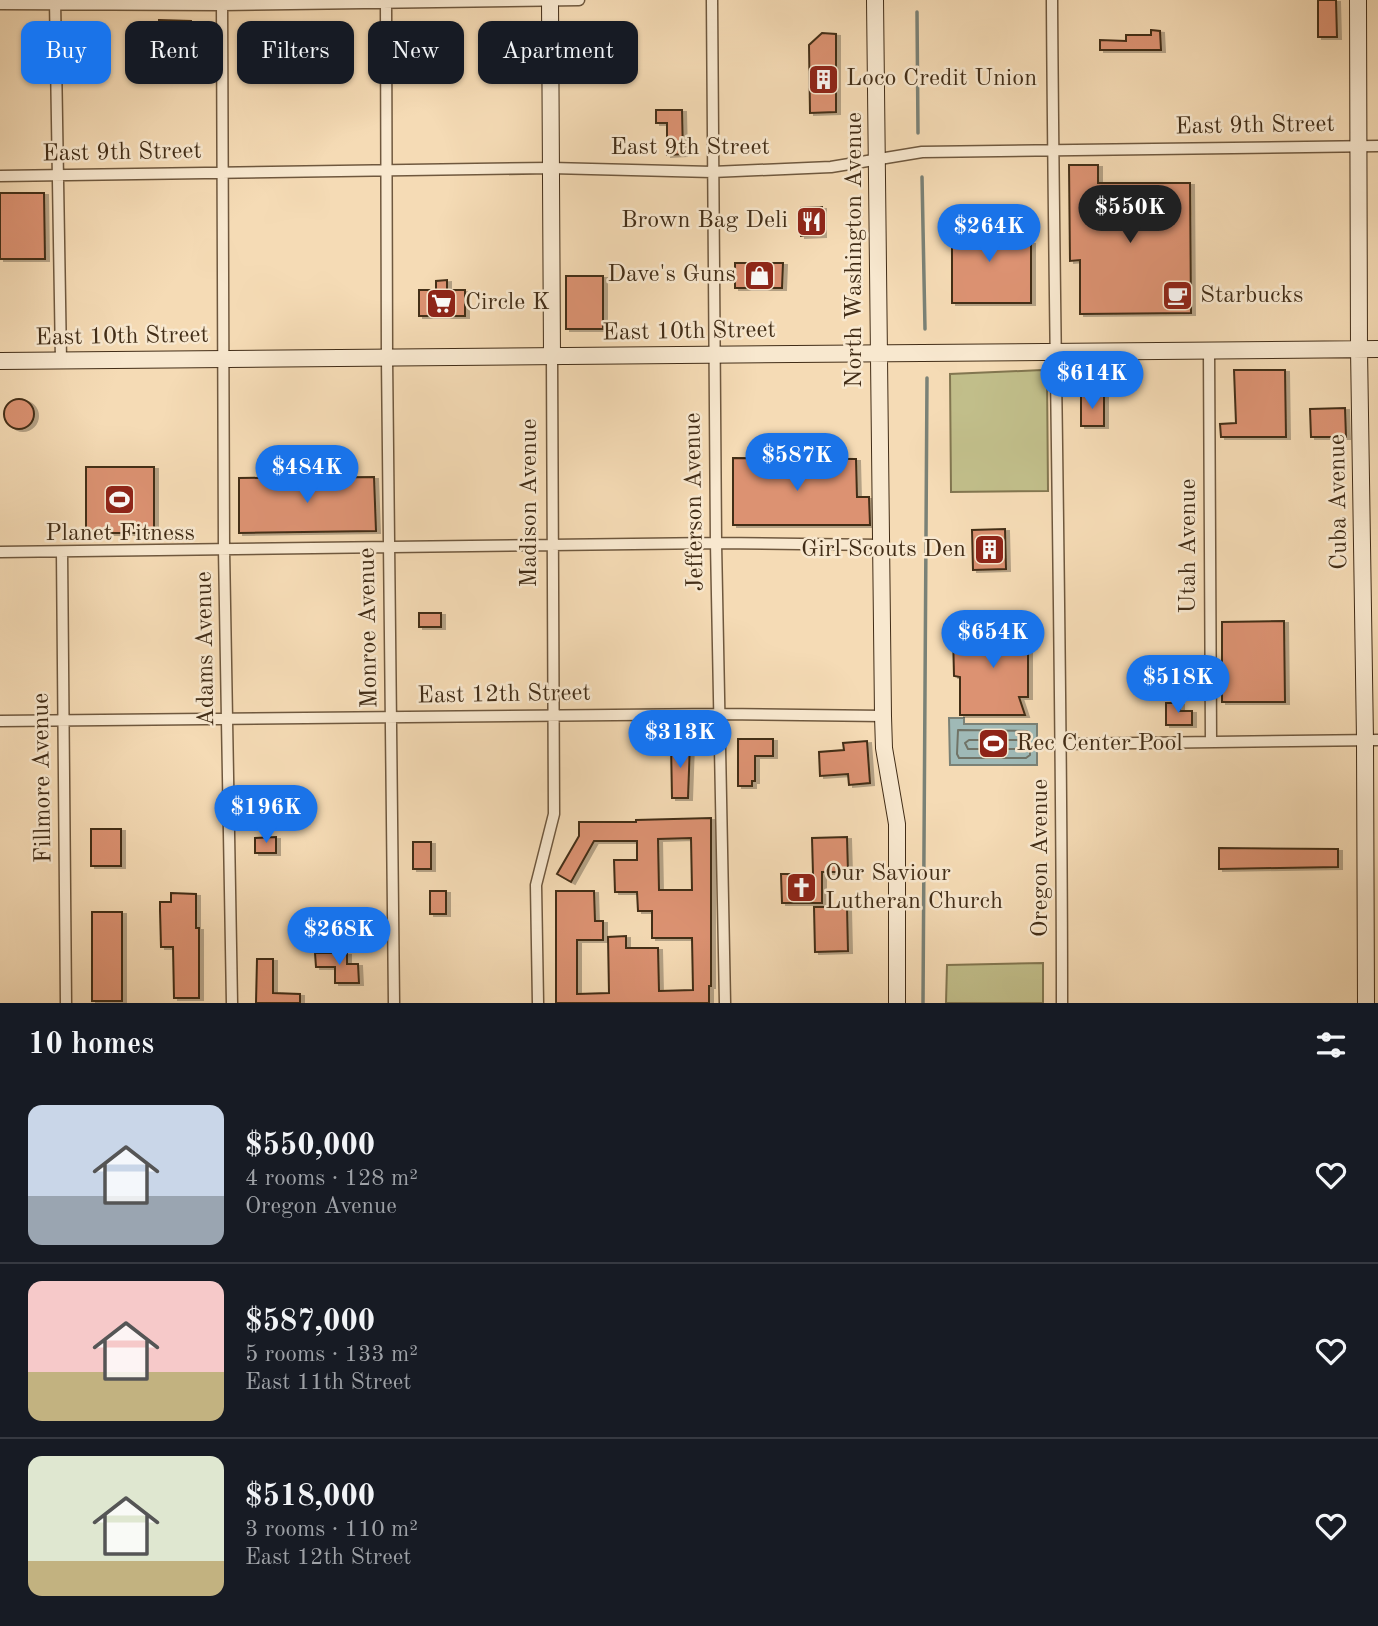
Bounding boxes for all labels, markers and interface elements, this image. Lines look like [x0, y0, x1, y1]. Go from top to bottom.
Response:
chip: Buy [21, 21, 111, 84]
chip: Rent [125, 21, 223, 84]
chip: Filters [237, 21, 354, 84]
chip: New [368, 21, 464, 84]
chip: Apartment [478, 21, 638, 84]
building icon: Loco Credit Union [806, 62, 840, 96]
place label: Loco Credit Union [846, 67, 1037, 91]
street label: North Washington Avenue [843, 112, 867, 388]
street label: East 9th Street [1175, 113, 1335, 139]
street label: East 9th Street [610, 136, 770, 160]
street label: East 9th Street [42, 140, 202, 166]
pin: $550K [1081, 186, 1179, 245]
text: $550K [1094, 196, 1166, 219]
restaurant icon: Brown Bag Deli [794, 204, 828, 238]
pin: $264K [940, 204, 1038, 264]
place label: Brown Bag Deli [621, 209, 788, 233]
text: $264K [953, 215, 1025, 238]
shop icon: Dave's Guns [742, 258, 776, 292]
place label: Dave's Guns [607, 263, 736, 287]
cafe icon: Starbucks [1160, 279, 1194, 313]
place label: Starbucks [1200, 284, 1303, 308]
supermarket icon: Circle K [425, 286, 459, 320]
place label: Circle K [465, 291, 550, 315]
street label: East 10th Street [602, 318, 776, 346]
street label: East 10th Street [35, 323, 209, 351]
pin: $614K [1043, 352, 1141, 411]
text: $614K [1056, 362, 1128, 385]
street label: Jefferson Avenue [681, 412, 709, 592]
street label: Madison Avenue [518, 418, 542, 588]
pin: $587K [748, 434, 846, 493]
street label: Cuba Avenue [1326, 434, 1352, 570]
text: $587K [761, 444, 833, 467]
pin: $484K [258, 446, 356, 505]
text: $484K [271, 456, 343, 479]
street label: Utah Avenue [1177, 479, 1201, 613]
sports icon: Planet Fitness [103, 483, 137, 517]
place label: Planet Fitness [45, 522, 195, 546]
building icon: Girl Scouts Den [972, 533, 1006, 567]
place label: Girl Scouts Den [801, 538, 966, 562]
street label: Monroe Avenue [356, 547, 382, 709]
street label: Adams Avenue [193, 571, 219, 727]
pin: $654K [944, 610, 1042, 670]
text: $654K [957, 621, 1029, 644]
pin: $518K [1129, 656, 1227, 715]
text: $518K [1142, 666, 1214, 689]
street label: East 12th Street [417, 681, 591, 709]
street label: Fillmore Avenue [30, 693, 56, 863]
pin: $313K [631, 710, 729, 770]
text: $313K [644, 721, 716, 744]
sports icon: Rec Center Pool [976, 727, 1010, 761]
place label: Rec Center Pool [1016, 732, 1183, 756]
street label: Oregon Avenue [1029, 779, 1053, 937]
pin: $196K [217, 786, 315, 845]
text: $196K [230, 796, 302, 819]
place label: Our Saviour Lutheran Church [825, 862, 1003, 914]
church icon: Our Saviour Lutheran Church [785, 871, 819, 905]
pin: $268K [290, 908, 388, 967]
text: $268K [303, 918, 375, 941]
icon: filters [1312, 1026, 1350, 1064]
text: 10 homes [28, 1030, 154, 1060]
text: $550,000 [245, 1131, 375, 1161]
icon: home [84, 1133, 168, 1217]
icon: heart [1312, 1156, 1350, 1194]
text: 4 rooms · 128 m² [245, 1167, 418, 1190]
text: Oregon Avenue [245, 1195, 397, 1218]
text: $587,000 [245, 1307, 375, 1337]
icon: home [84, 1309, 168, 1393]
icon: heart [1312, 1332, 1350, 1370]
text: 5 rooms · 133 m² [245, 1343, 418, 1366]
text: East 11th Street [245, 1371, 411, 1394]
text: $518,000 [245, 1482, 375, 1512]
icon: home [84, 1484, 168, 1568]
icon: heart [1312, 1507, 1350, 1545]
text: 3 rooms · 110 m² [245, 1518, 418, 1541]
text: East 12th Street [245, 1546, 411, 1569]

